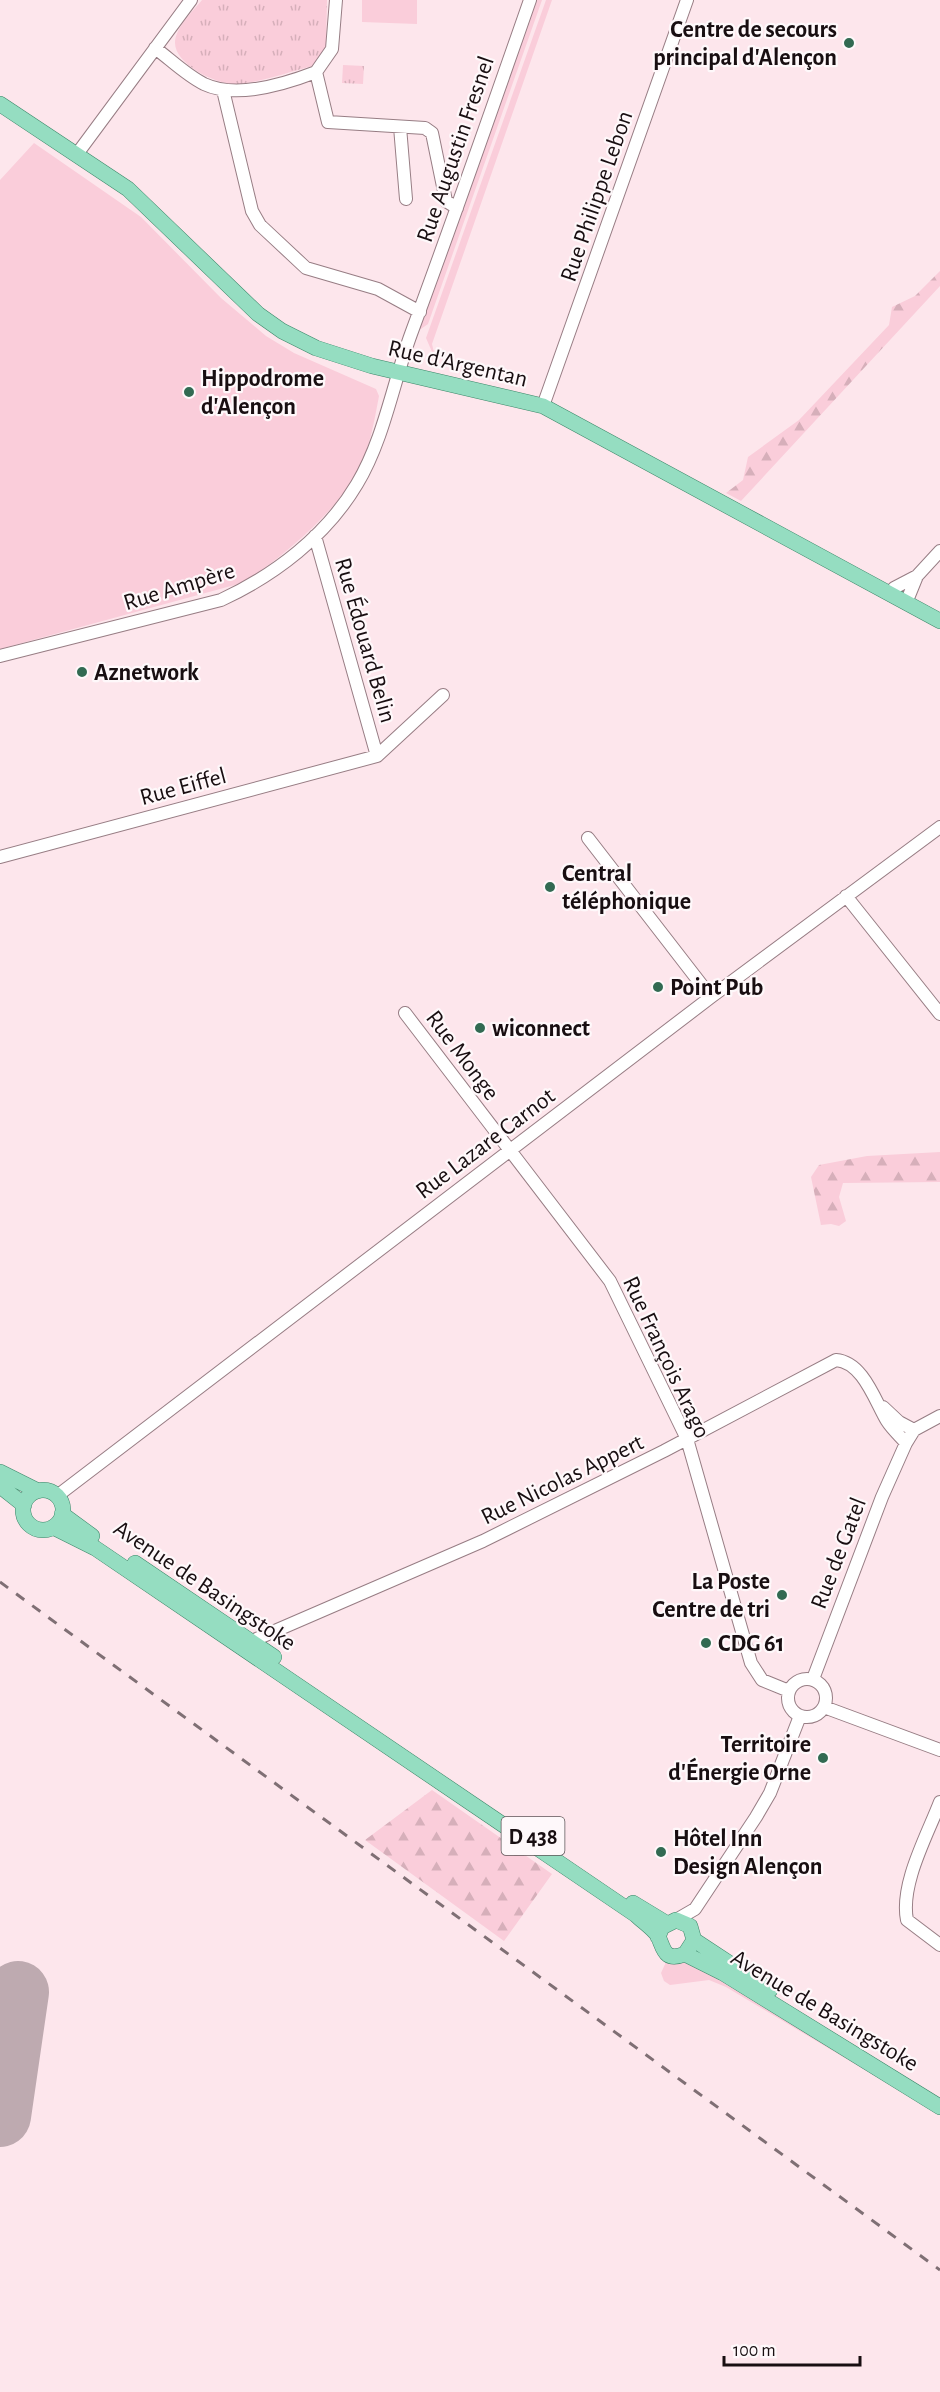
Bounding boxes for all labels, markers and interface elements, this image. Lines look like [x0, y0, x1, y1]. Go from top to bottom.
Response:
place label: Centre de secours principal d'Alençon [653, 18, 837, 70]
marker: Centre de secours principal d'Alençon [842, 36, 856, 50]
street label: Rue Augustin Fresnel [413, 53, 499, 245]
street label: Rue Philippe Lebon [556, 108, 637, 285]
street label: Rue d'Argentan [386, 336, 530, 392]
place label: Hippodrome d'Alençon [201, 367, 324, 419]
marker: Hippodrome d'Alençon [182, 385, 196, 399]
street label: Rue Édouard Belin [330, 555, 402, 725]
street label: Rue Ampère [121, 559, 238, 615]
place label: Aznetwork [94, 661, 199, 685]
marker: Aznetwork [75, 665, 89, 679]
street label: Rue Eiffel [137, 764, 229, 810]
place label: Central téléphonique [562, 862, 691, 914]
marker: Central téléphonique [543, 880, 557, 894]
place label: Point Pub [670, 976, 763, 1000]
marker: Point Pub [651, 980, 665, 994]
street label: Rue Monge [421, 1006, 503, 1105]
place label: wiconnect [492, 1017, 590, 1041]
marker: wiconnect [473, 1021, 487, 1035]
street label: Rue Lazare Carnot [411, 1084, 560, 1204]
street label: Rue François Arago [618, 1273, 714, 1442]
street label: Rue Nicolas Appert [477, 1430, 648, 1530]
street label: Rue de Gatel [807, 1494, 871, 1612]
street label: Avenue de Basingstoke [109, 1516, 300, 1656]
place label: La Poste Centre de tri [652, 1570, 770, 1622]
marker: La Poste Centre de tri [775, 1588, 789, 1602]
place label: CDG 61 [718, 1632, 784, 1656]
marker: CDG 61 [699, 1636, 713, 1650]
place label: Territoire d'Énergie Orne [668, 1733, 811, 1785]
marker: Territoire d'Énergie Orne [816, 1751, 830, 1765]
road number: D 438 [502, 1817, 564, 1855]
place label: Hôtel Inn Design Alençon [673, 1827, 822, 1879]
marker: Hôtel Inn Design Alençon [654, 1845, 668, 1859]
street label: Avenue de Basingstoke [727, 1946, 922, 2076]
scale bar [724, 2329, 860, 2367]
text: 100 m [733, 2342, 776, 2360]

